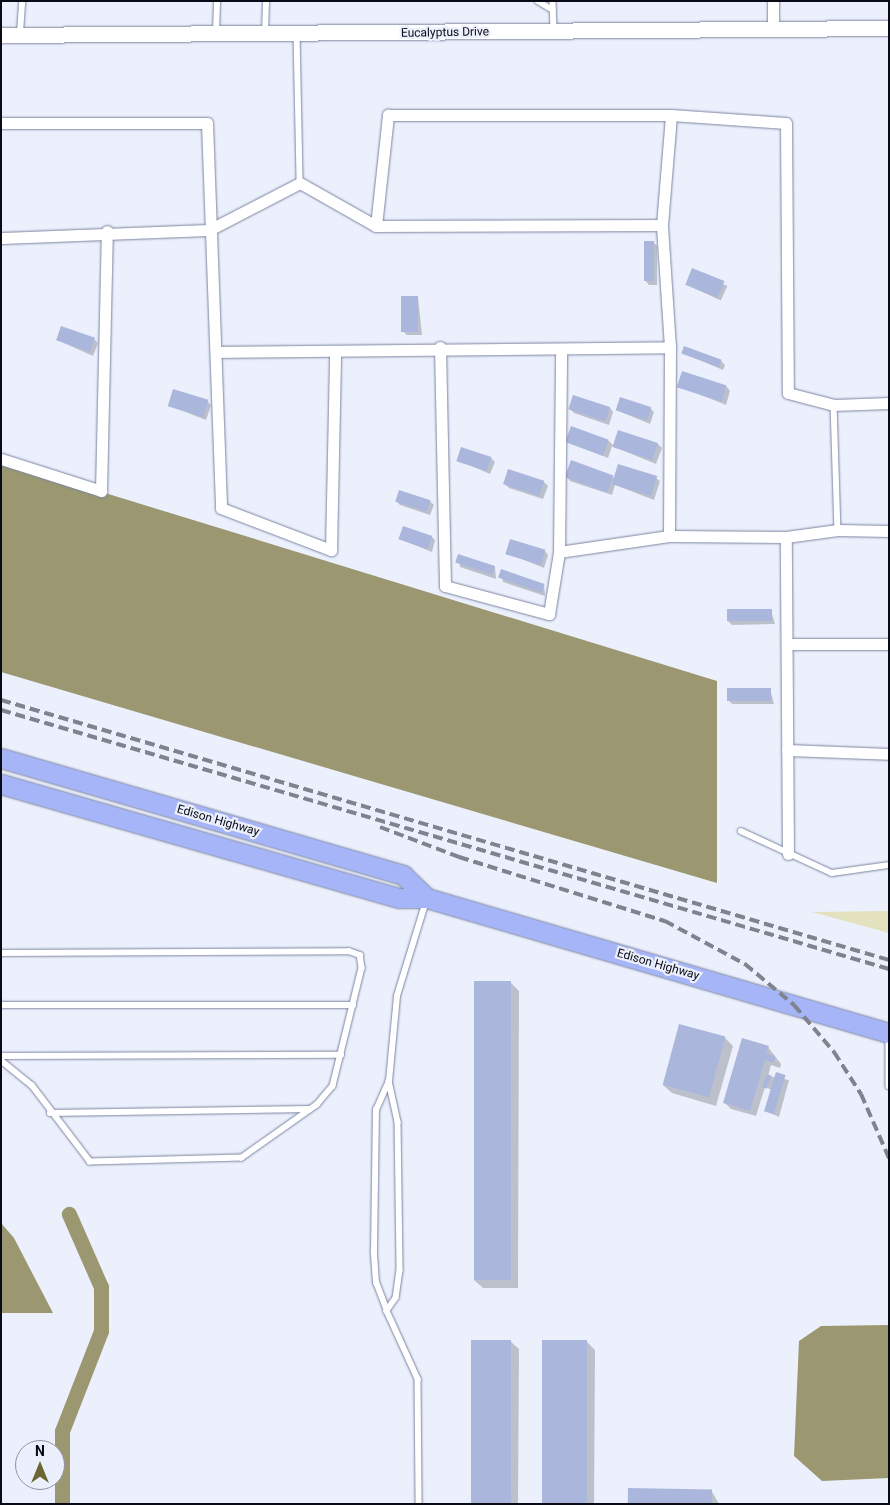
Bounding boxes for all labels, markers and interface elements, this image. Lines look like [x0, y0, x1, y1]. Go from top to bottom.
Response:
street label: Eucalyptus Drive [401, 25, 489, 41]
street label: Edison Highway [175, 802, 261, 840]
street label: Edison Highway [615, 946, 701, 984]
north arrow [15, 1440, 65, 1490]
text: N [35, 1443, 45, 1459]

